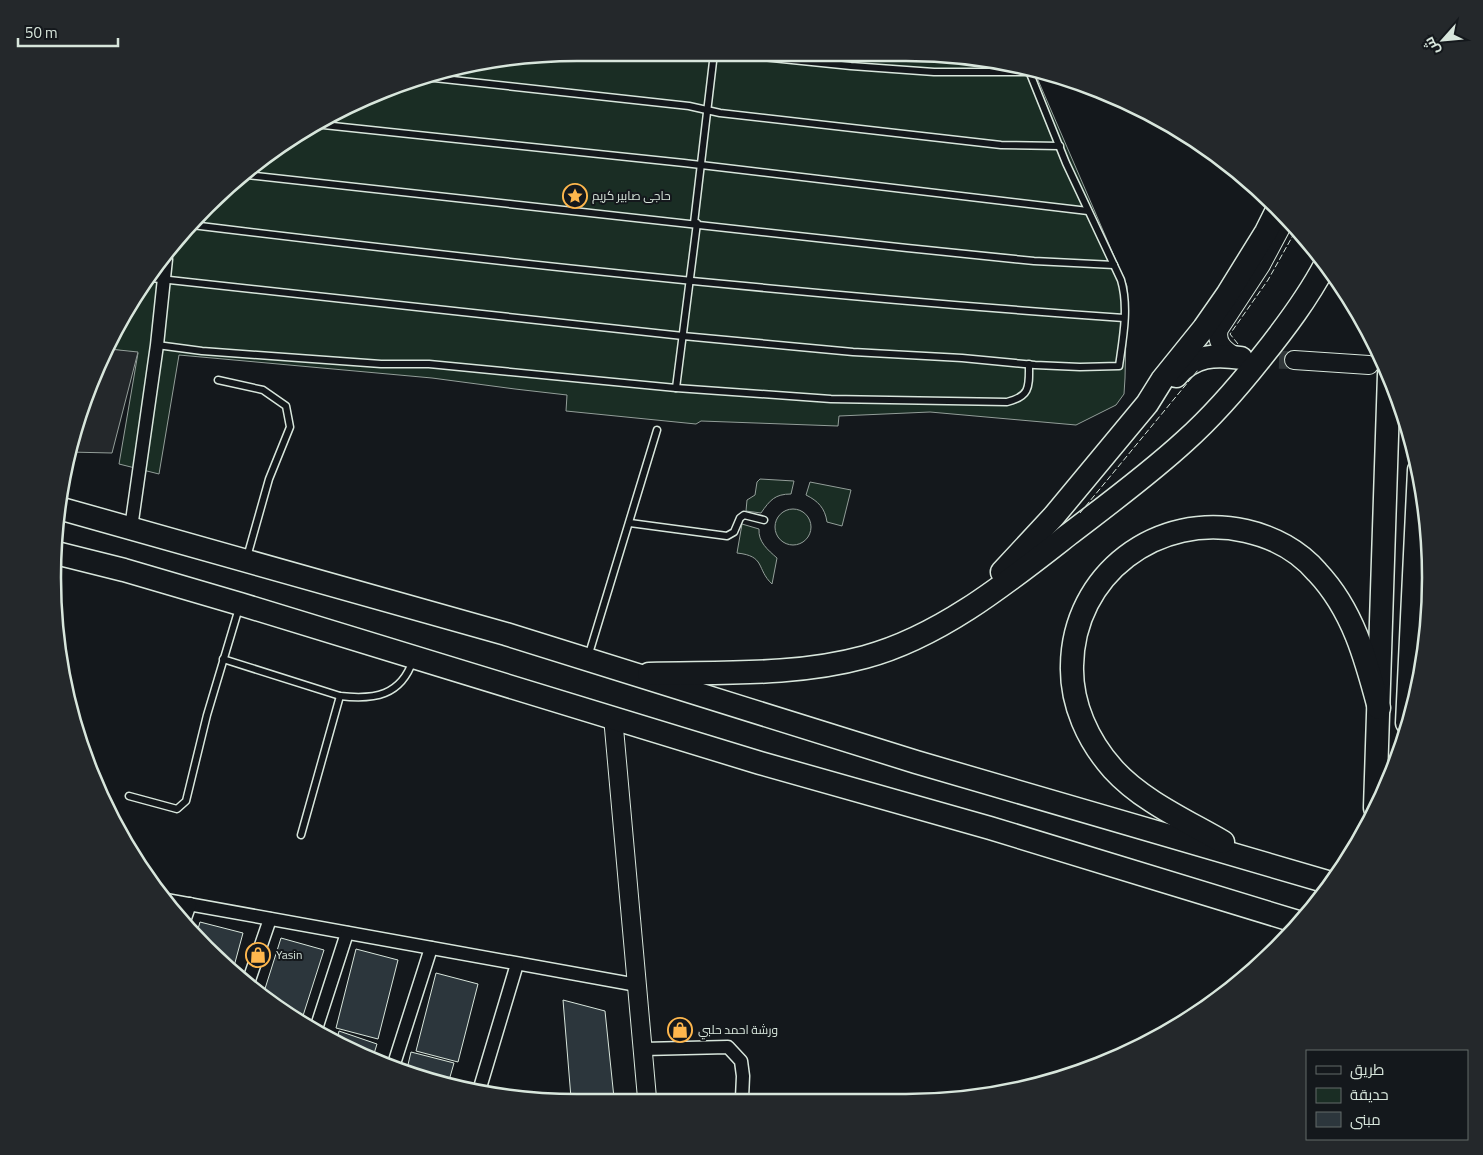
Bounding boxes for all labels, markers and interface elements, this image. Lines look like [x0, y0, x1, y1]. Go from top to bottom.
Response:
scale bar [18, 15, 118, 47]
north arrow [1418, 15, 1468, 65]
text: 50 m [25, 21, 58, 44]
text: ش [1418, 33, 1444, 59]
place icon: حاجی صابیر کریم [562, 183, 588, 209]
place label: حاجی صابیر کریم [592, 186, 671, 205]
shop icon: Yasin [245, 942, 271, 968]
place label: Yasin [276, 945, 302, 964]
shop icon: ورشة احمد حلبي [667, 1017, 693, 1043]
place label: ورشة احمد حلبي [698, 1020, 778, 1040]
legend [1306, 1050, 1468, 1140]
text: طريق [1350, 1058, 1384, 1081]
text: حديقة [1350, 1083, 1389, 1106]
text: مبنى [1350, 1108, 1381, 1131]

